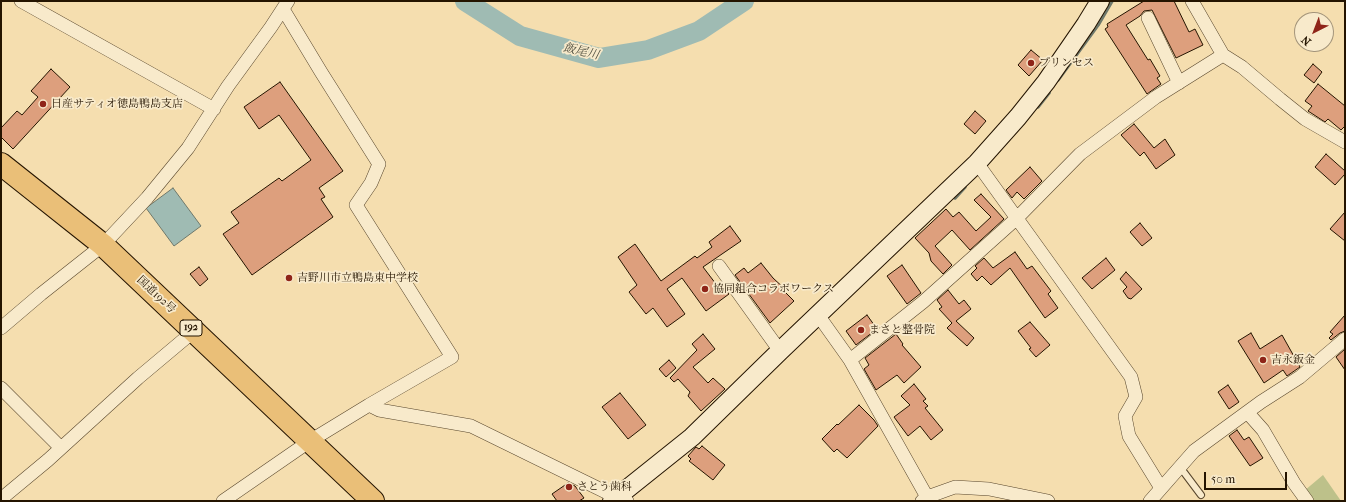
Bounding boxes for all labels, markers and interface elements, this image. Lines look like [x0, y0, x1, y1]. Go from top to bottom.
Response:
north arrow [1294, 12, 1334, 52]
text: N [1299, 33, 1314, 48]
water label: 飯尾川 [562, 41, 600, 63]
place label: プリンセス [1039, 56, 1094, 70]
marker: プリンセス [1026, 58, 1036, 68]
place label: 日産サティオ徳島鴨島支店 [51, 97, 183, 111]
marker: 日産サティオ徳島鴨島支店 [38, 99, 48, 109]
place label: 吉野川市立鴨島東中学校 [297, 271, 418, 285]
marker: 吉野川市立鴨島東中学校 [284, 273, 294, 283]
street label: 国道192号 [134, 274, 178, 316]
place label: 協同組合コラボワークス [713, 282, 834, 296]
marker: 協同組合コラボワークス [700, 284, 710, 294]
road number: 192 [180, 320, 202, 336]
place label: まさと整骨院 [869, 323, 935, 337]
marker: まさと整骨院 [856, 325, 866, 335]
place label: 吉永鈑金 [1271, 353, 1315, 367]
marker: 吉永鈑金 [1258, 355, 1268, 365]
scale bar [1206, 464, 1289, 490]
text: 50 m [1211, 472, 1235, 486]
place label: さとう歯科 [577, 480, 632, 494]
marker: さとう歯科 [564, 482, 574, 492]

